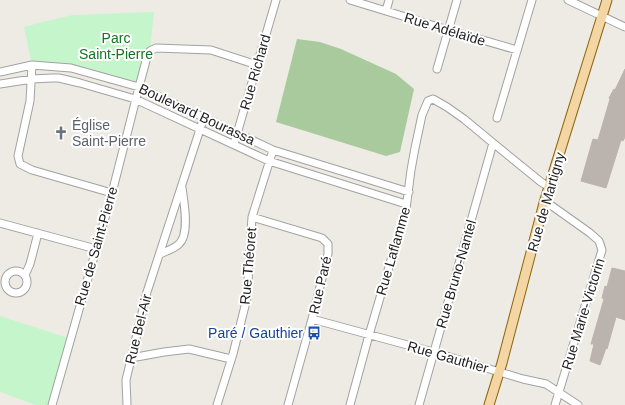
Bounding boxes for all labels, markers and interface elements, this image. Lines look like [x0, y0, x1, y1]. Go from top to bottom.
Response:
street label: Rue Adélaïde [402, 9, 488, 49]
park label: Parc Saint-Pierre [79, 30, 153, 62]
street label: Rue Richard [237, 32, 273, 112]
street label: Boulevard Bourassa [136, 80, 258, 148]
place label: Église Saint-Pierre [72, 117, 146, 149]
church icon: Église Saint-Pierre [53, 125, 69, 141]
street label: Rue de Martigny [524, 150, 568, 254]
street label: Rue de Saint-Pierre [71, 184, 121, 307]
street label: Rue Laflamme [373, 205, 413, 297]
street label: Rue Bruno-Nantel [433, 218, 479, 330]
street label: Rue Théoret [237, 227, 259, 305]
street label: Rue Paré [306, 254, 334, 316]
street label: Rue Marie-Victorin [558, 256, 608, 372]
street label: Rue Bel-Air [122, 292, 155, 366]
place label: Paré / Gauthier [208, 325, 303, 341]
bus stop icon: Paré / Gauthier [306, 325, 322, 341]
street label: Rue Gauthier [406, 338, 491, 376]

